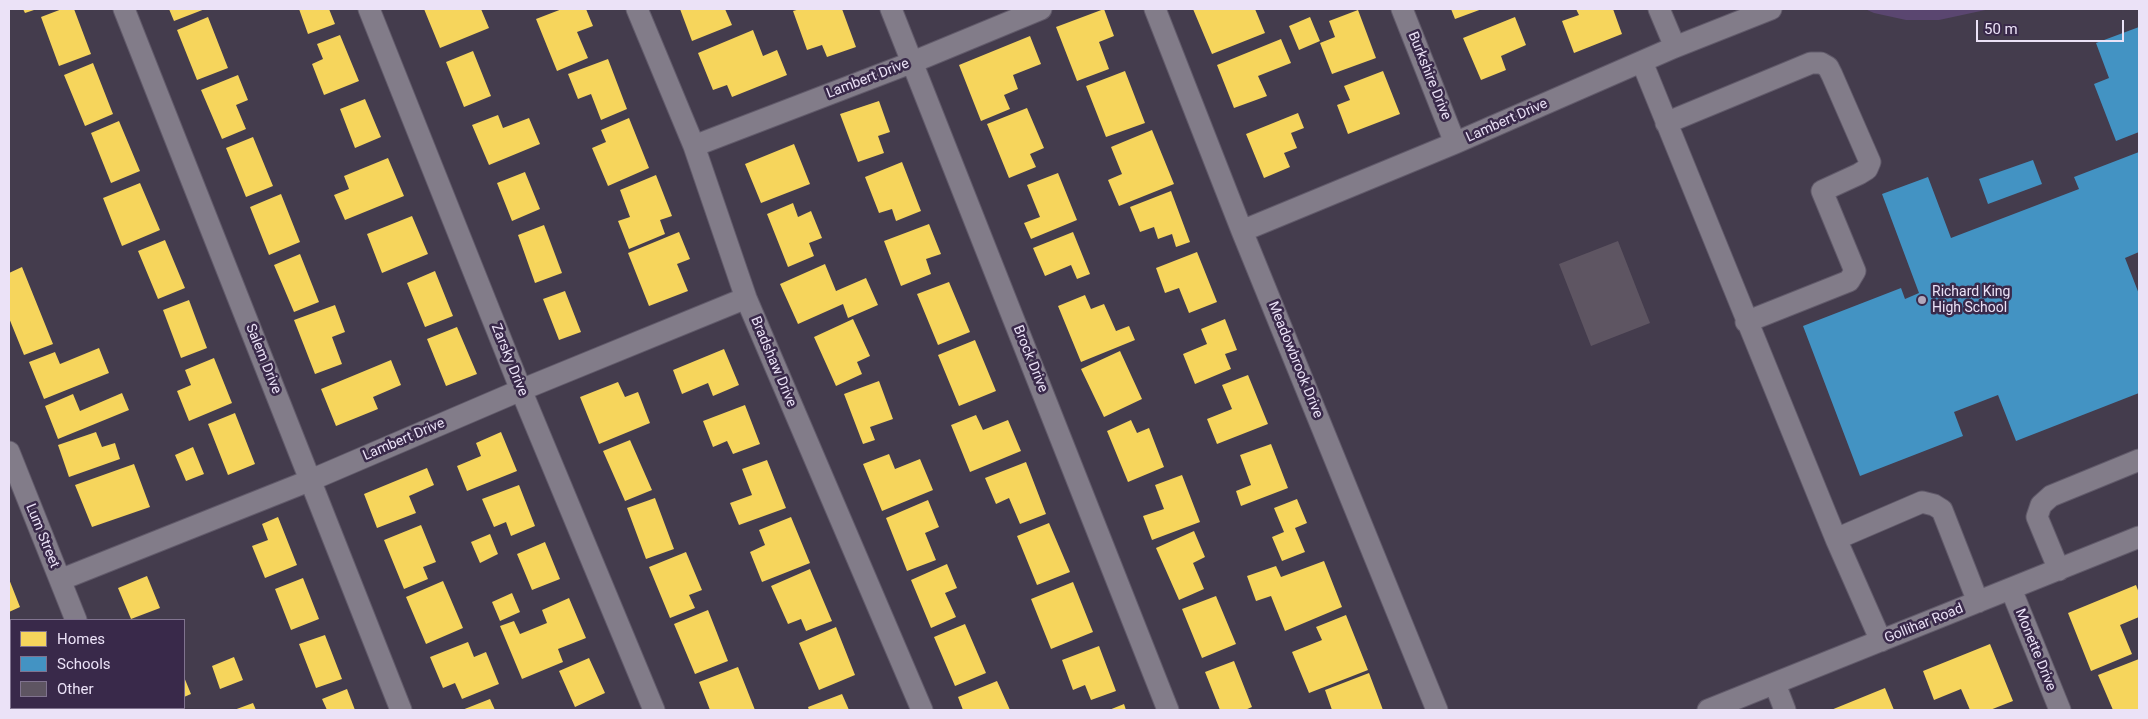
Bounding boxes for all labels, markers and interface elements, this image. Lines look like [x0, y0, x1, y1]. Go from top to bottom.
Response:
scale bar [1978, 10, 2126, 42]
text: 50 m [1984, 20, 2018, 38]
street label: Burkshire Drive [1404, 29, 1454, 123]
street label: Lambert Drive [824, 56, 912, 102]
street label: Lambert Drive [1464, 96, 1550, 146]
place label: Richard King High School [1932, 284, 2010, 316]
marker: Richard King High School [1916, 294, 1928, 306]
street label: Meadowbrook Drive [1264, 299, 1326, 421]
street label: Bradshaw Drive [746, 314, 800, 410]
street label: Zarsky Drive [487, 321, 531, 399]
street label: Salem Drive [241, 322, 285, 396]
street label: Brock Drive [1009, 323, 1051, 395]
street label: Lambert Drive [361, 415, 447, 465]
street label: Lum Street [22, 501, 62, 571]
street label: Gollihar Road [1882, 601, 1966, 647]
street label: Monette Drive [2011, 607, 2059, 693]
legend [10, 619, 185, 709]
text: Homes [57, 630, 105, 648]
text: Schools [57, 655, 111, 673]
text: Other [57, 680, 94, 698]

